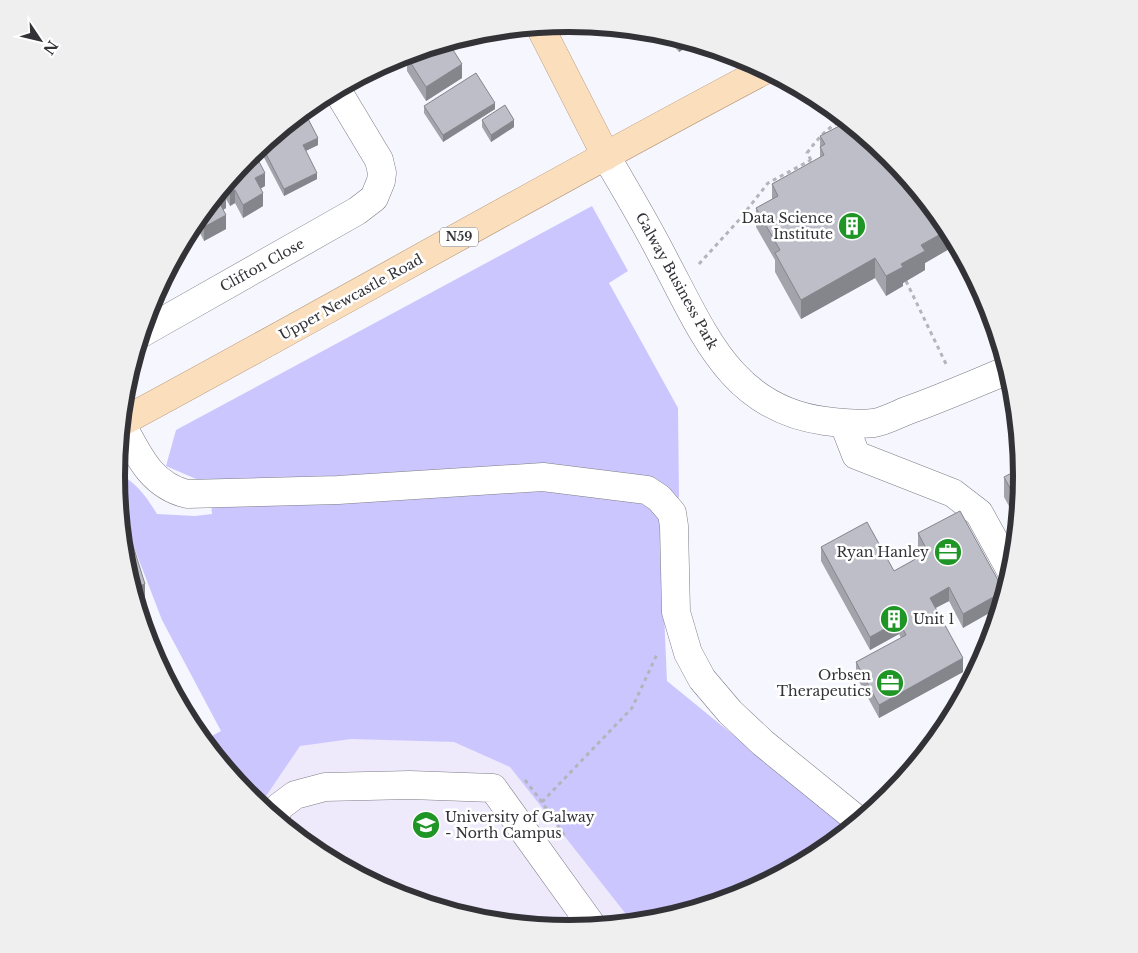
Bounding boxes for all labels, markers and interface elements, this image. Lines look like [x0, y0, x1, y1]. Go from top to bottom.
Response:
north arrow [15, 15, 65, 65]
text: N [39, 37, 62, 58]
street label: Galway Business Park [632, 209, 722, 353]
place label: Data Science Institute [742, 209, 833, 243]
building icon: Data Science Institute [837, 211, 867, 241]
road number: N59 [440, 228, 478, 246]
street label: Clifton Close [217, 234, 307, 296]
street label: Upper Newcastle Road [276, 250, 426, 344]
office icon: Ryan Hanley [933, 537, 963, 567]
place label: Ryan Hanley [837, 543, 929, 561]
building icon: Unit 1 [879, 604, 909, 634]
place label: Unit 1 [913, 610, 955, 628]
place label: Orbsen Therapeutics [777, 666, 871, 700]
office icon: Orbsen Therapeutics [875, 668, 905, 698]
place label: University of Galway - North Campus [445, 808, 594, 842]
school or university icon: University of Galway - North Campus [411, 810, 441, 840]

